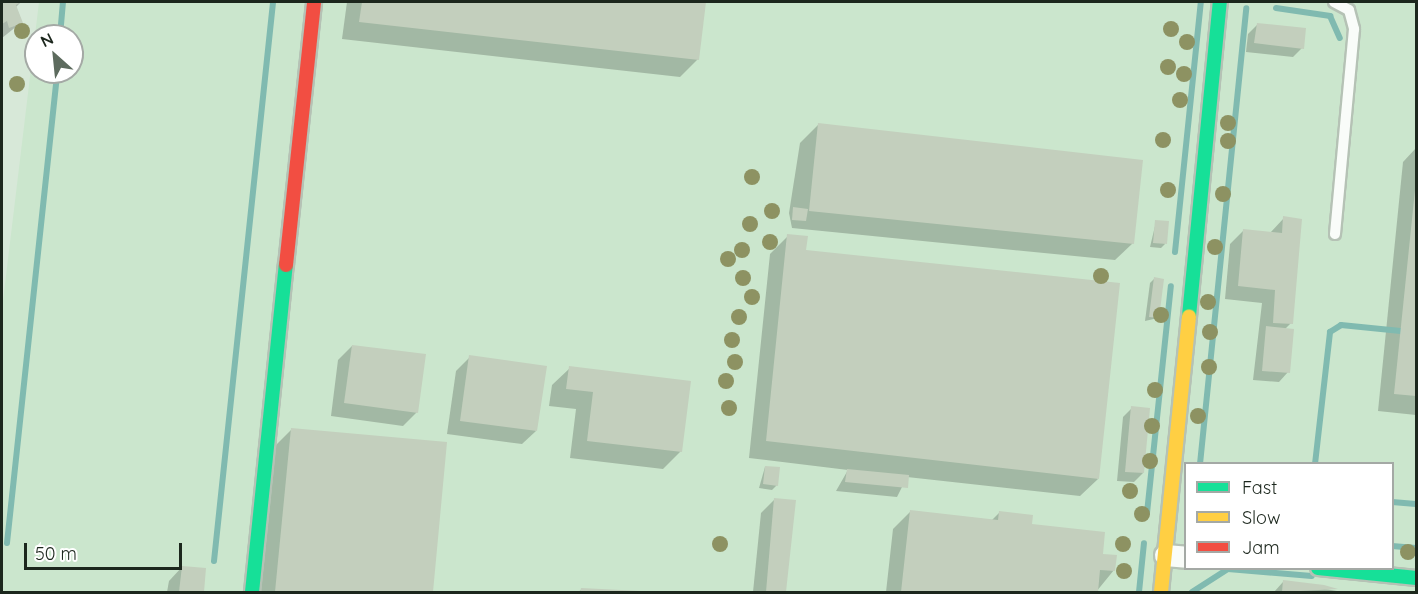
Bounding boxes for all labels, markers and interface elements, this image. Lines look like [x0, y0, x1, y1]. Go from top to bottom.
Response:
north arrow [24, 24, 84, 84]
text: N [37, 28, 57, 51]
legend [1184, 462, 1394, 570]
text: Fast [1242, 476, 1277, 499]
text: Slow [1242, 506, 1280, 529]
scale bar [27, 531, 184, 569]
text: Jam [1242, 536, 1280, 559]
text: 50 m [35, 542, 77, 565]

